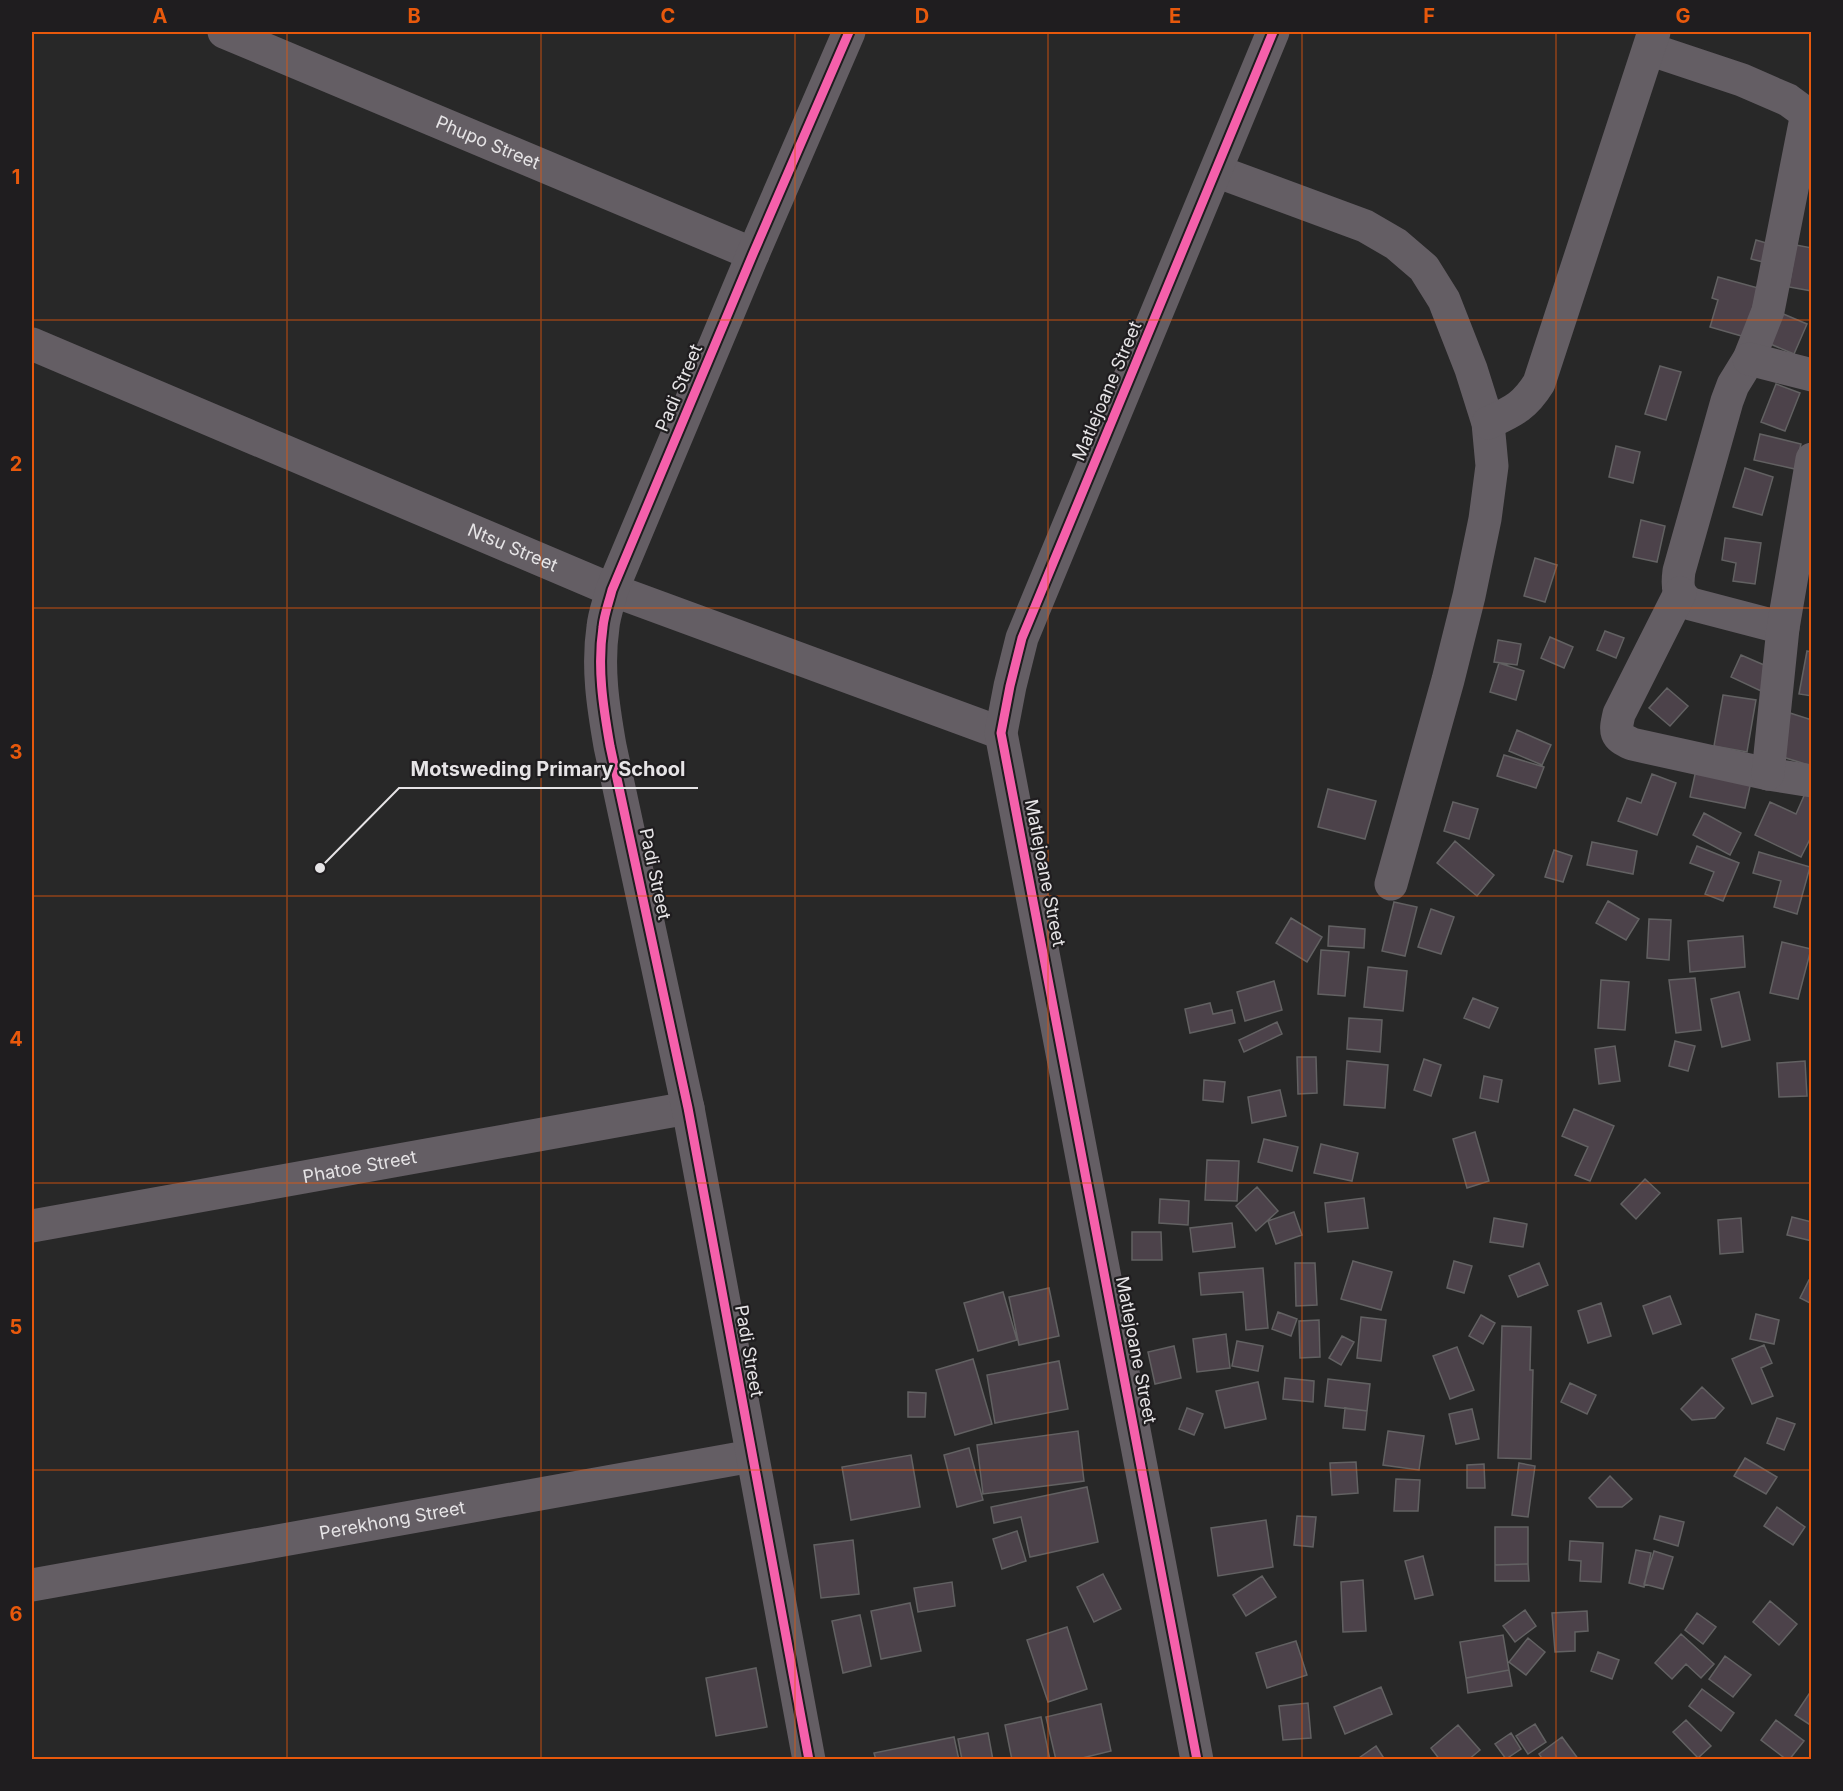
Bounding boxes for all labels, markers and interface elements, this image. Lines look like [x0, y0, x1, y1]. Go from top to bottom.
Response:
text: A [153, 4, 168, 28]
text: B [407, 4, 421, 28]
text: C [661, 4, 675, 28]
text: D [915, 4, 929, 28]
text: E [1169, 4, 1181, 28]
text: F [1423, 4, 1435, 28]
text: G [1675, 4, 1691, 28]
street label: Phupo Street [433, 111, 543, 173]
text: 1 [12, 165, 20, 189]
street label: Matlejoane Street [1068, 318, 1145, 464]
street label: Padi Street [651, 341, 706, 435]
text: 2 [10, 452, 22, 476]
street label: Ntsu Street [465, 519, 561, 576]
text: 3 [10, 740, 22, 764]
callout: Motsweding Primary School [399, 750, 698, 788]
text: Motsweding Primary School [411, 757, 685, 781]
street label: Matlejoane Street [1021, 798, 1070, 948]
street label: Padi Street [636, 826, 675, 922]
text: 4 [9, 1027, 23, 1051]
street label: Phatoe Street [301, 1146, 418, 1187]
street label: Matlejoane Street [1112, 1275, 1161, 1425]
street label: Padi Street [731, 1303, 768, 1399]
text: 5 [10, 1315, 22, 1339]
street label: Perekhong Street [318, 1497, 467, 1543]
text: 6 [10, 1602, 23, 1626]

